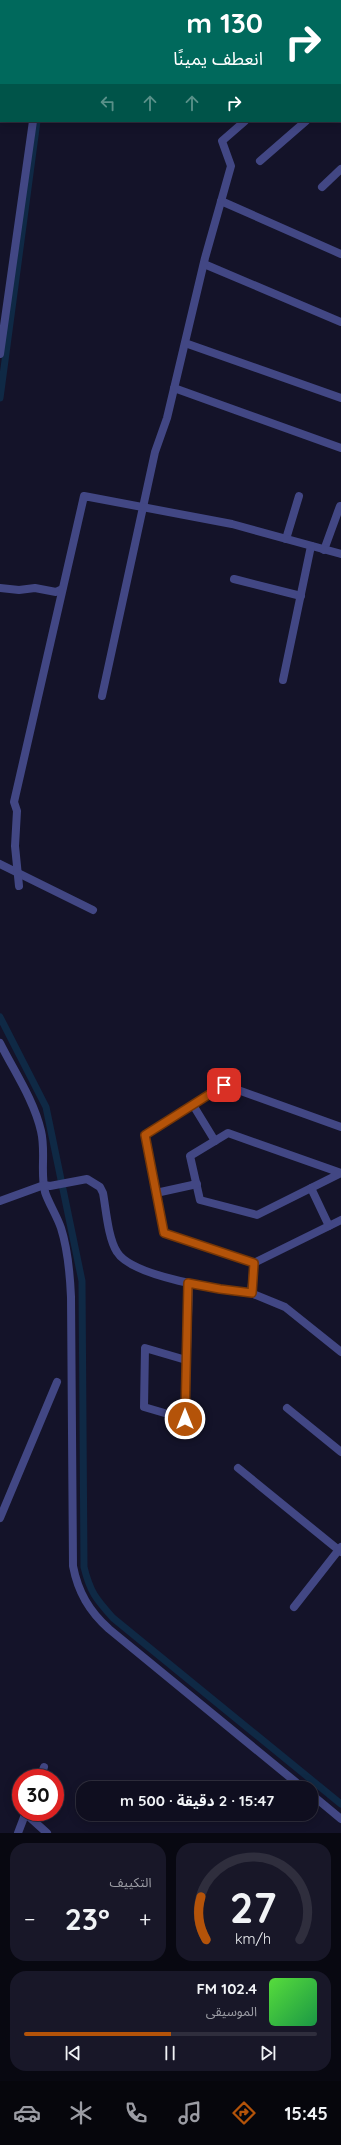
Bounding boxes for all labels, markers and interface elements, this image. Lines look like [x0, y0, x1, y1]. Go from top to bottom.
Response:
text: 130 m [186, 5, 263, 40]
icon: right [277, 16, 329, 68]
text: انعطف يمينًا [173, 47, 263, 70]
icon: left [97, 92, 119, 114]
icon: ahead [139, 92, 161, 114]
icon: ahead [181, 92, 203, 114]
icon: right [223, 92, 245, 114]
pin [207, 1068, 241, 1102]
icon: arrive [213, 1074, 235, 1096]
position arrow [164, 1398, 206, 1440]
speed limit sign: 30 [12, 1769, 64, 1821]
text: 15:47 · 2 دقيقة · 500 m [120, 1791, 274, 1810]
text: التكييف [110, 1874, 152, 1890]
text: 27 [230, 1881, 277, 1933]
text: 23° [65, 1900, 110, 1938]
text: − [24, 1905, 35, 1933]
text: + [139, 1905, 151, 1933]
text: km/h [235, 1930, 271, 1948]
text: 102.4 FM [196, 1979, 257, 1998]
text: الموسيقى [206, 2003, 257, 2019]
icon: previous [62, 2042, 84, 2064]
icon: pause [159, 2042, 181, 2064]
icon: next [257, 2042, 279, 2064]
icon: car [13, 2099, 41, 2127]
icon: climate [67, 2099, 95, 2127]
icon: phone [122, 2099, 150, 2127]
icon: music [176, 2099, 204, 2127]
icon: directions [230, 2099, 258, 2127]
text: 15:45 [285, 2102, 328, 2125]

